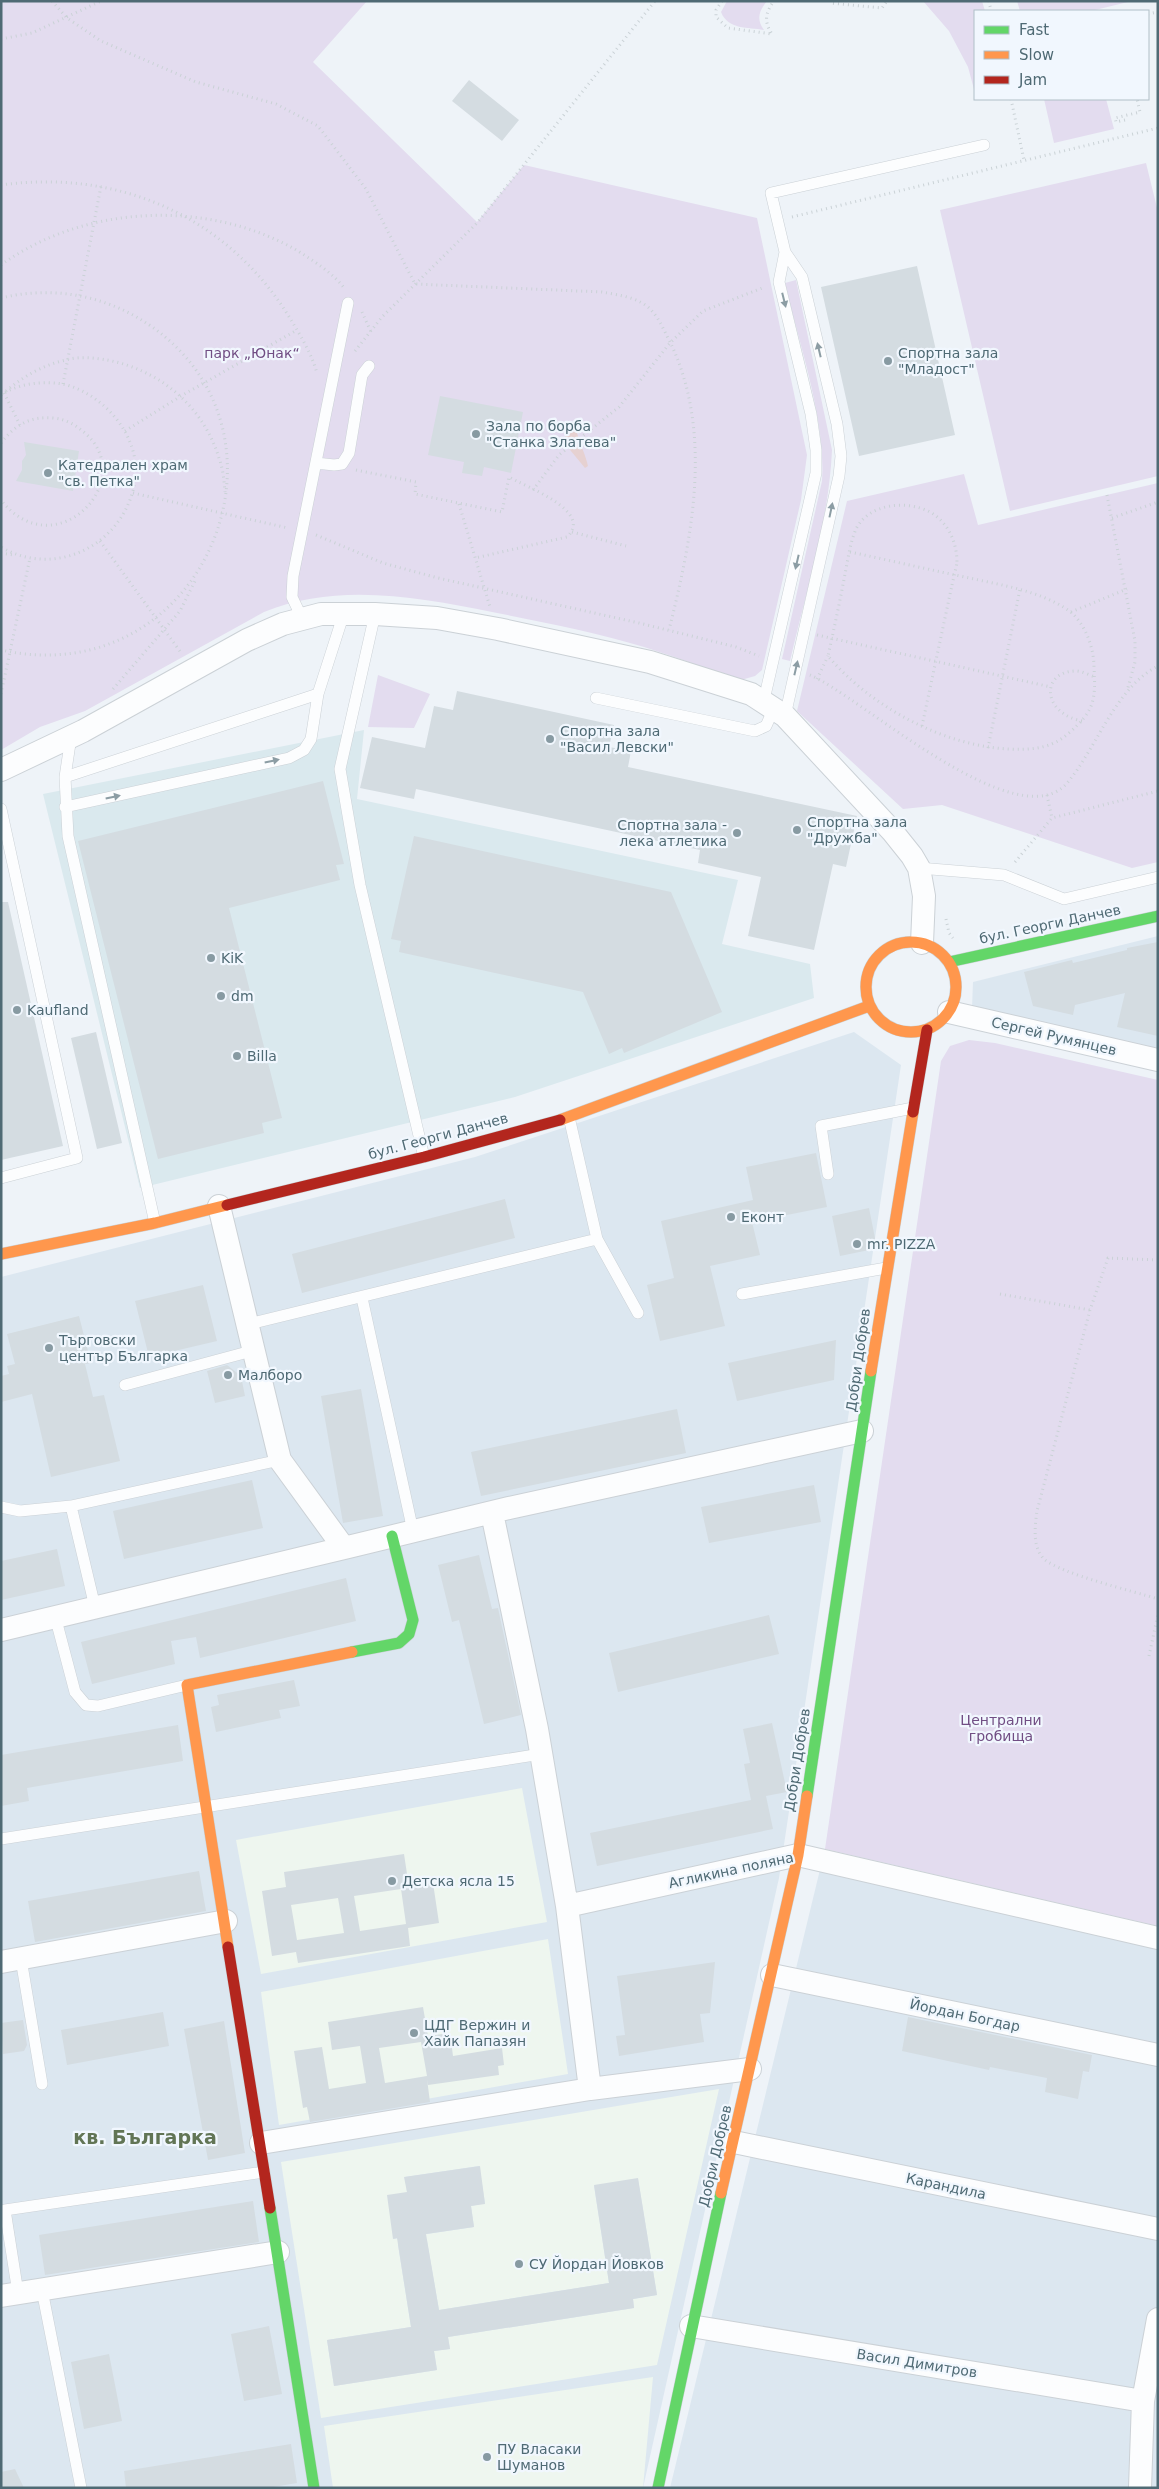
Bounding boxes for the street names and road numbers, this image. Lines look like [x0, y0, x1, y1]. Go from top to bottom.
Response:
street label: бул. Георги Данчев [978, 901, 1122, 947]
street label: Сергей Румянцев [990, 1014, 1118, 1058]
street label: бул. Георги Данчев [366, 1110, 510, 1162]
street label: Добри Добрев [843, 1307, 873, 1413]
street label: Добри Добрев [781, 1707, 813, 1813]
street label: Агликина поляна [667, 1849, 795, 1891]
street label: Йордан Богдар [908, 1995, 1022, 2035]
street label: Добри Добрев [695, 2103, 735, 2209]
street label: Карандила [905, 2170, 987, 2202]
street label: Васил Димитров [856, 2346, 978, 2380]

